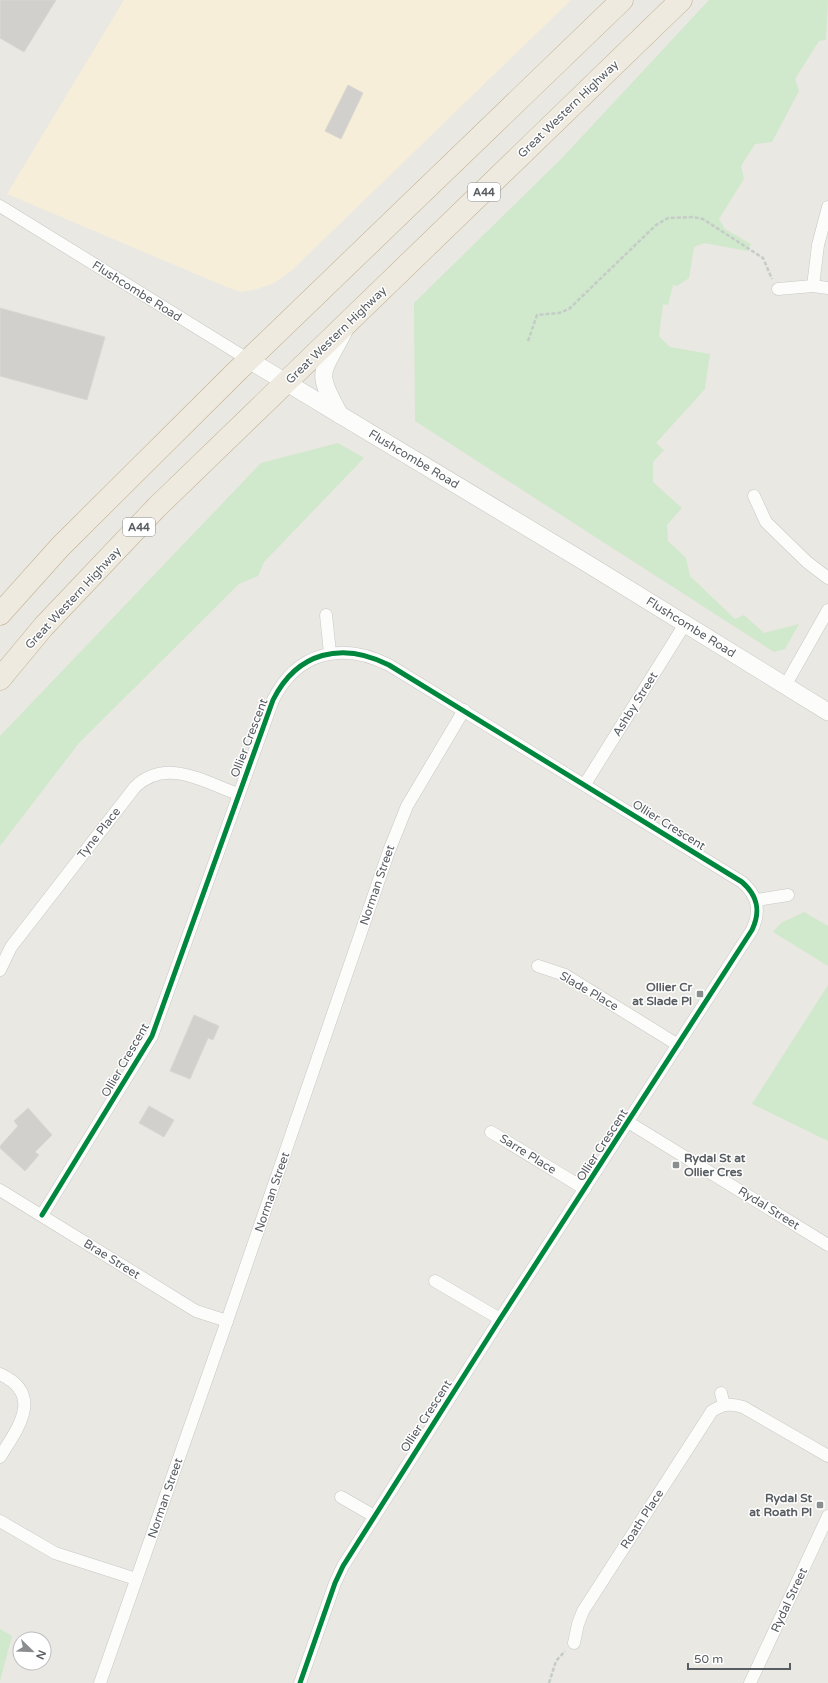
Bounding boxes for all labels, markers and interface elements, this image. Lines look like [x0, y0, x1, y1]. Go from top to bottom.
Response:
street label: Great Western Highway [515, 57, 622, 161]
road number: A44 [468, 183, 500, 201]
street label: Flushcombe Road [90, 258, 184, 324]
street label: Great Western Highway [283, 283, 390, 387]
street label: Flushcombe Road [366, 427, 462, 491]
road number: A44 [123, 518, 155, 536]
street label: Great Western Highway [22, 544, 124, 652]
street label: Flushcombe Road [644, 594, 738, 660]
street label: Ashby Street [610, 669, 661, 739]
street label: Ollier Crescent [228, 696, 271, 779]
street label: Ollier Crescent [630, 797, 708, 853]
street label: Tyne Place [75, 805, 123, 861]
street label: Norman Street [357, 843, 397, 927]
street label: Slade Place [557, 969, 621, 1014]
place label: Ollier Cr at Slade Pl [632, 980, 692, 1008]
marker: Ollier Cr at Slade Pl [695, 989, 705, 999]
street label: Ollier Crescent [98, 1020, 152, 1100]
street label: Ollier Crescent [573, 1106, 631, 1184]
street label: Sarre Place [497, 1131, 559, 1177]
street label: Norman Street [252, 1150, 292, 1234]
place label: Rydal St at Ollier Cres [684, 1151, 746, 1179]
marker: Rydal St at Ollier Cres [671, 1160, 681, 1170]
street label: Rydal Street [736, 1184, 803, 1233]
street label: Brae Street [81, 1236, 143, 1282]
street label: Ollier Crescent [397, 1377, 455, 1455]
street label: Norman Street [145, 1456, 185, 1540]
street label: Roath Place [618, 1486, 667, 1551]
place label: Rydal St at Roath Pl [749, 1491, 812, 1519]
marker: Rydal St at Roath Pl [815, 1500, 825, 1510]
street label: Rydal Street [768, 1565, 810, 1635]
north arrow [12, 1631, 52, 1671]
scale bar [688, 1645, 790, 1671]
text: N [33, 1648, 48, 1661]
text: 50 m [694, 1652, 723, 1666]

